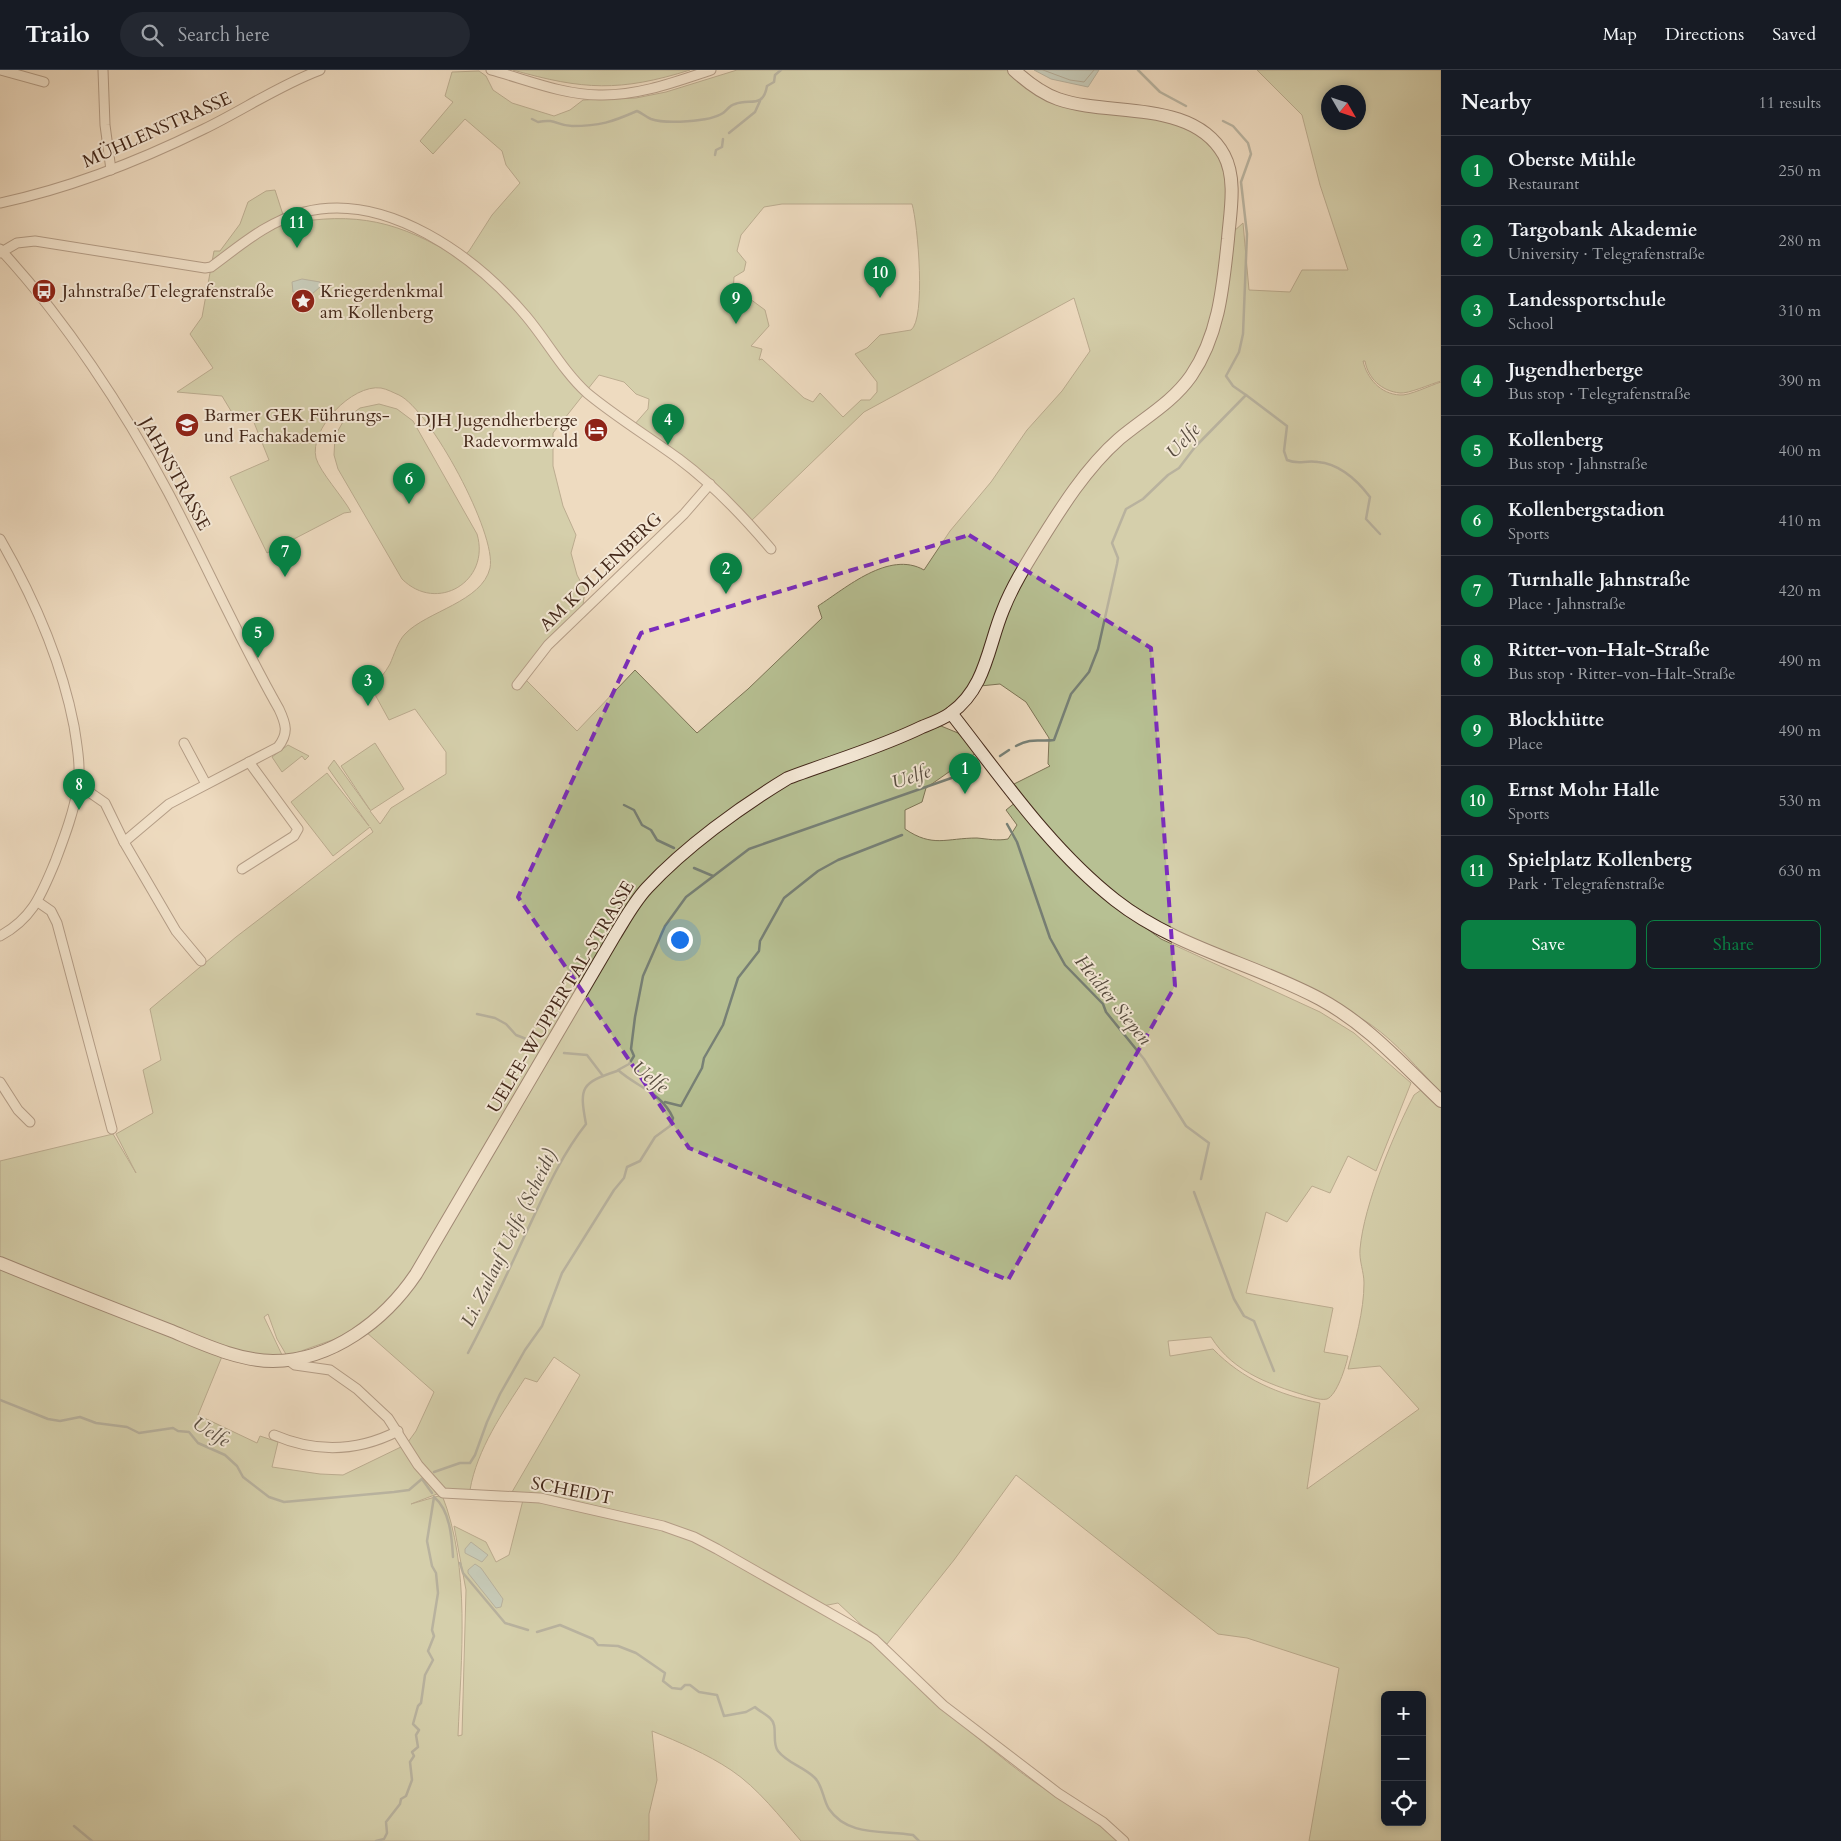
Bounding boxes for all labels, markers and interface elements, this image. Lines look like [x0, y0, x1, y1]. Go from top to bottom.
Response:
search box [120, 12, 470, 57]
text: Trailo [25, 18, 90, 51]
icon: search [138, 21, 166, 49]
text: Search here [178, 22, 270, 48]
text: Map [1603, 22, 1637, 47]
text: Directions [1665, 22, 1744, 47]
text: Saved [1772, 22, 1816, 47]
north arrow [1321, 85, 1366, 130]
street label: MÜHLENSTRASSE [79, 86, 235, 174]
text: Nearby [1461, 88, 1532, 117]
text: 11 results [1759, 92, 1821, 114]
text: Oberste Mühle [1508, 147, 1636, 173]
text: 1 [1473, 160, 1481, 182]
text: 250 m [1779, 160, 1821, 182]
text: Restaurant [1508, 173, 1579, 195]
pin: 11 [281, 207, 313, 248]
text: Targobank Akademie [1508, 217, 1697, 243]
text: 2 [1473, 230, 1481, 252]
text: 280 m [1779, 230, 1821, 252]
text: University · Telegrafenstraße [1508, 243, 1705, 265]
pin: 10 [864, 257, 896, 298]
bus stop icon: Jahnstraße/Telegrafenstraße [31, 278, 57, 304]
place label: Jahnstraße/Telegrafenstraße [59, 279, 274, 304]
place label: Kriegerdenkmal am Kollenberg [320, 279, 444, 325]
pin: 9 [720, 283, 752, 324]
text: Landessportschule [1508, 287, 1666, 313]
place icon: Kriegerdenkmal am Kollenberg [290, 288, 316, 314]
text: 3 [1473, 300, 1481, 322]
text: 310 m [1779, 300, 1821, 322]
text: School [1508, 313, 1553, 335]
text: Jugendherberge [1508, 357, 1643, 383]
text: 4 [1473, 370, 1481, 392]
text: 390 m [1779, 370, 1821, 392]
text: Bus stop · Telegrafenstraße [1508, 383, 1691, 405]
place label: Barmer GEK Führungs- und Fachakademie [204, 403, 390, 449]
pin: 4 [652, 404, 684, 445]
place label: DJH Jugendherberge Radevormwald [416, 408, 578, 454]
street label: JAHNSTRASSE [132, 410, 216, 535]
school or university icon: Barmer GEK Führungs- und Fachakademie [174, 412, 200, 438]
hotel icon: DJH Jugendherberge Radevormwald [583, 417, 609, 443]
water label: Uelfe [1160, 417, 1206, 465]
text: Kollenberg [1508, 427, 1603, 453]
text: 5 [1473, 440, 1481, 462]
text: 400 m [1779, 440, 1821, 462]
text: Bus stop · Jahnstraße [1508, 453, 1648, 475]
pin: 6 [393, 463, 425, 504]
text: Kollenbergstadion [1508, 497, 1665, 523]
street label: AM KOLLENBERG [534, 507, 668, 637]
text: 6 [1473, 510, 1481, 532]
text: 410 m [1779, 510, 1821, 532]
text: Sports [1508, 523, 1549, 545]
pin: 7 [269, 536, 301, 577]
pin: 2 [710, 553, 742, 594]
text: Turnhalle Jahnstraße [1508, 567, 1690, 593]
text: 7 [1473, 580, 1481, 602]
text: 420 m [1779, 580, 1821, 602]
text: Place · Jahnstraße [1508, 593, 1626, 615]
pin: 5 [242, 617, 274, 658]
text: Ritter-von-Halt-Straße [1508, 637, 1710, 663]
text: 8 [1473, 650, 1481, 672]
text: 490 m [1779, 650, 1821, 672]
text: Bus stop · Ritter-von-Halt-Straße [1508, 663, 1736, 685]
pin: 3 [352, 665, 384, 706]
text: Blockhütte [1508, 707, 1604, 733]
text: 9 [1473, 720, 1481, 742]
text: 490 m [1779, 720, 1821, 742]
text: Place [1508, 733, 1543, 755]
pin: 1 [949, 753, 981, 794]
water label: Uelfe [888, 758, 935, 796]
pin: 8 [63, 769, 95, 810]
text: Ernst Mohr Halle [1508, 777, 1660, 803]
text: 10 [1469, 790, 1485, 812]
text: 530 m [1779, 790, 1821, 812]
text: Sports [1508, 803, 1549, 825]
text: Spielplatz Kollenberg [1508, 847, 1692, 873]
text: 11 [1469, 860, 1485, 882]
text: 630 m [1779, 860, 1821, 882]
text: Park · Telegrafenstraße [1508, 873, 1665, 895]
street label: UELFE-WUPPERTAL-STRASSE [482, 876, 640, 1118]
button: Save [1461, 920, 1636, 969]
button: Share [1646, 920, 1821, 969]
your location [667, 927, 693, 953]
water label: Heidter Siepen [1068, 949, 1158, 1051]
water label: Uelfe [626, 1055, 674, 1100]
water label: Li. Zulauf Uelfe (Scheidt) [455, 1145, 563, 1331]
water label: Uelfe [187, 1411, 235, 1454]
street label: SCHEIDT [529, 1471, 615, 1511]
map controls [1381, 1691, 1426, 1826]
button: + [1381, 1691, 1426, 1736]
button: − [1381, 1736, 1426, 1781]
button: locate [1381, 1781, 1426, 1826]

